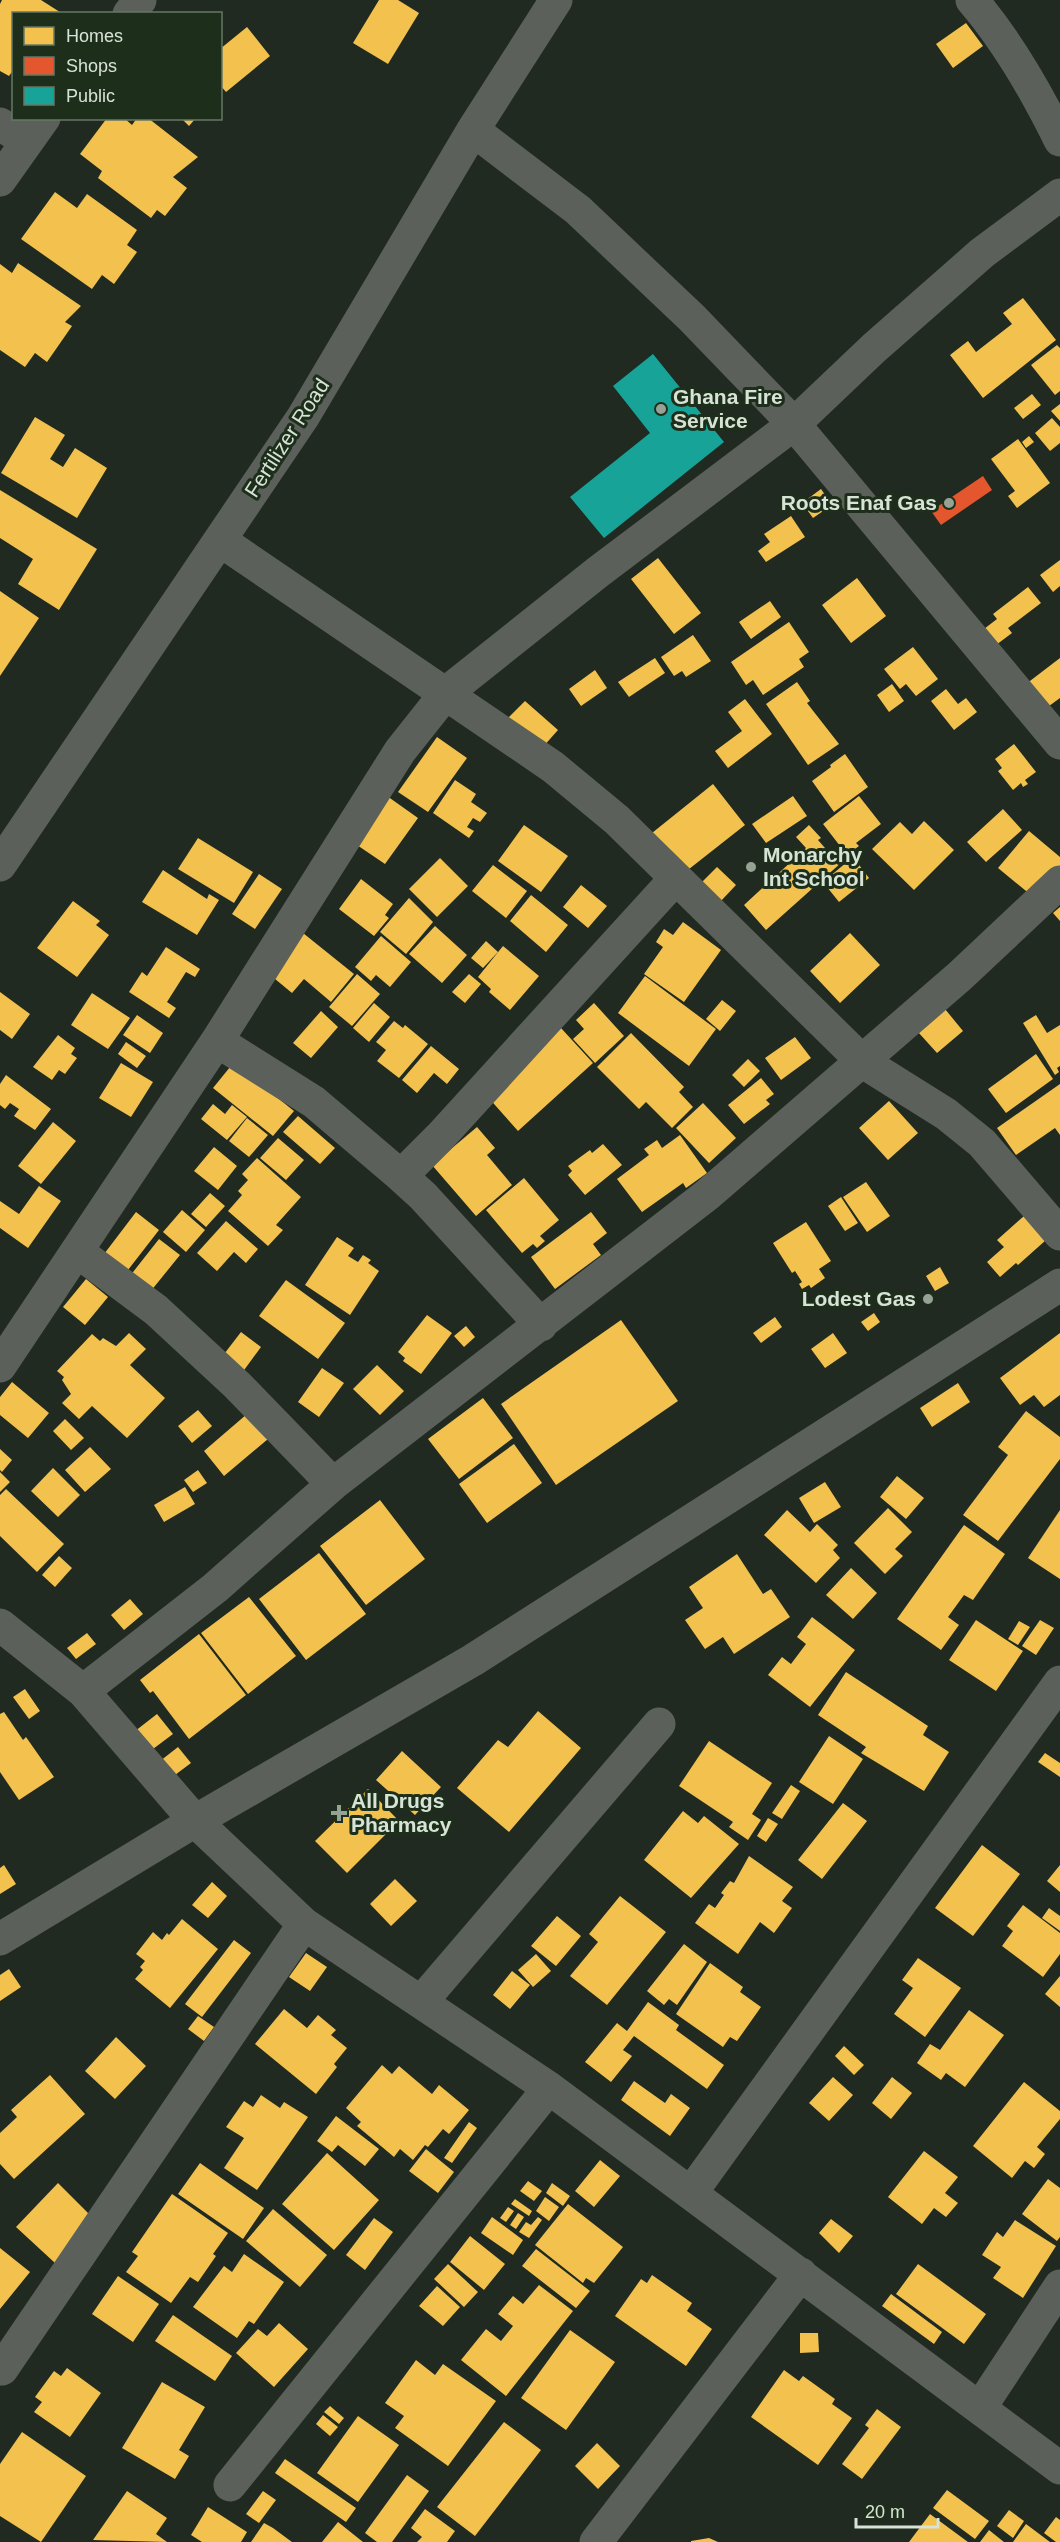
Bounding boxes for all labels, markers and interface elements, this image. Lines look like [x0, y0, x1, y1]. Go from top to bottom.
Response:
legend [12, 12, 222, 120]
text: Homes [66, 26, 123, 46]
text: Shops [66, 56, 117, 76]
text: Public [66, 86, 115, 106]
street label: Fertilizer Road [240, 374, 333, 501]
place label: Ghana Fire Service [673, 385, 783, 432]
marker: Ghana Fire Service [654, 402, 668, 416]
place label: Roots Enaf Gas [781, 491, 937, 514]
marker: Roots Enaf Gas [942, 496, 956, 510]
place label: Monarchy Int School [763, 843, 865, 890]
marker: Monarchy Int School [744, 860, 758, 874]
place label: Lodest Gas [802, 1287, 916, 1310]
marker: Lodest Gas [921, 1292, 935, 1306]
place label: All Drugs Pharmacy [351, 1789, 452, 1836]
marker: All Drugs Pharmacy [332, 1806, 346, 1820]
scale bar [856, 2491, 938, 2529]
text: 20 m [865, 2502, 905, 2522]

